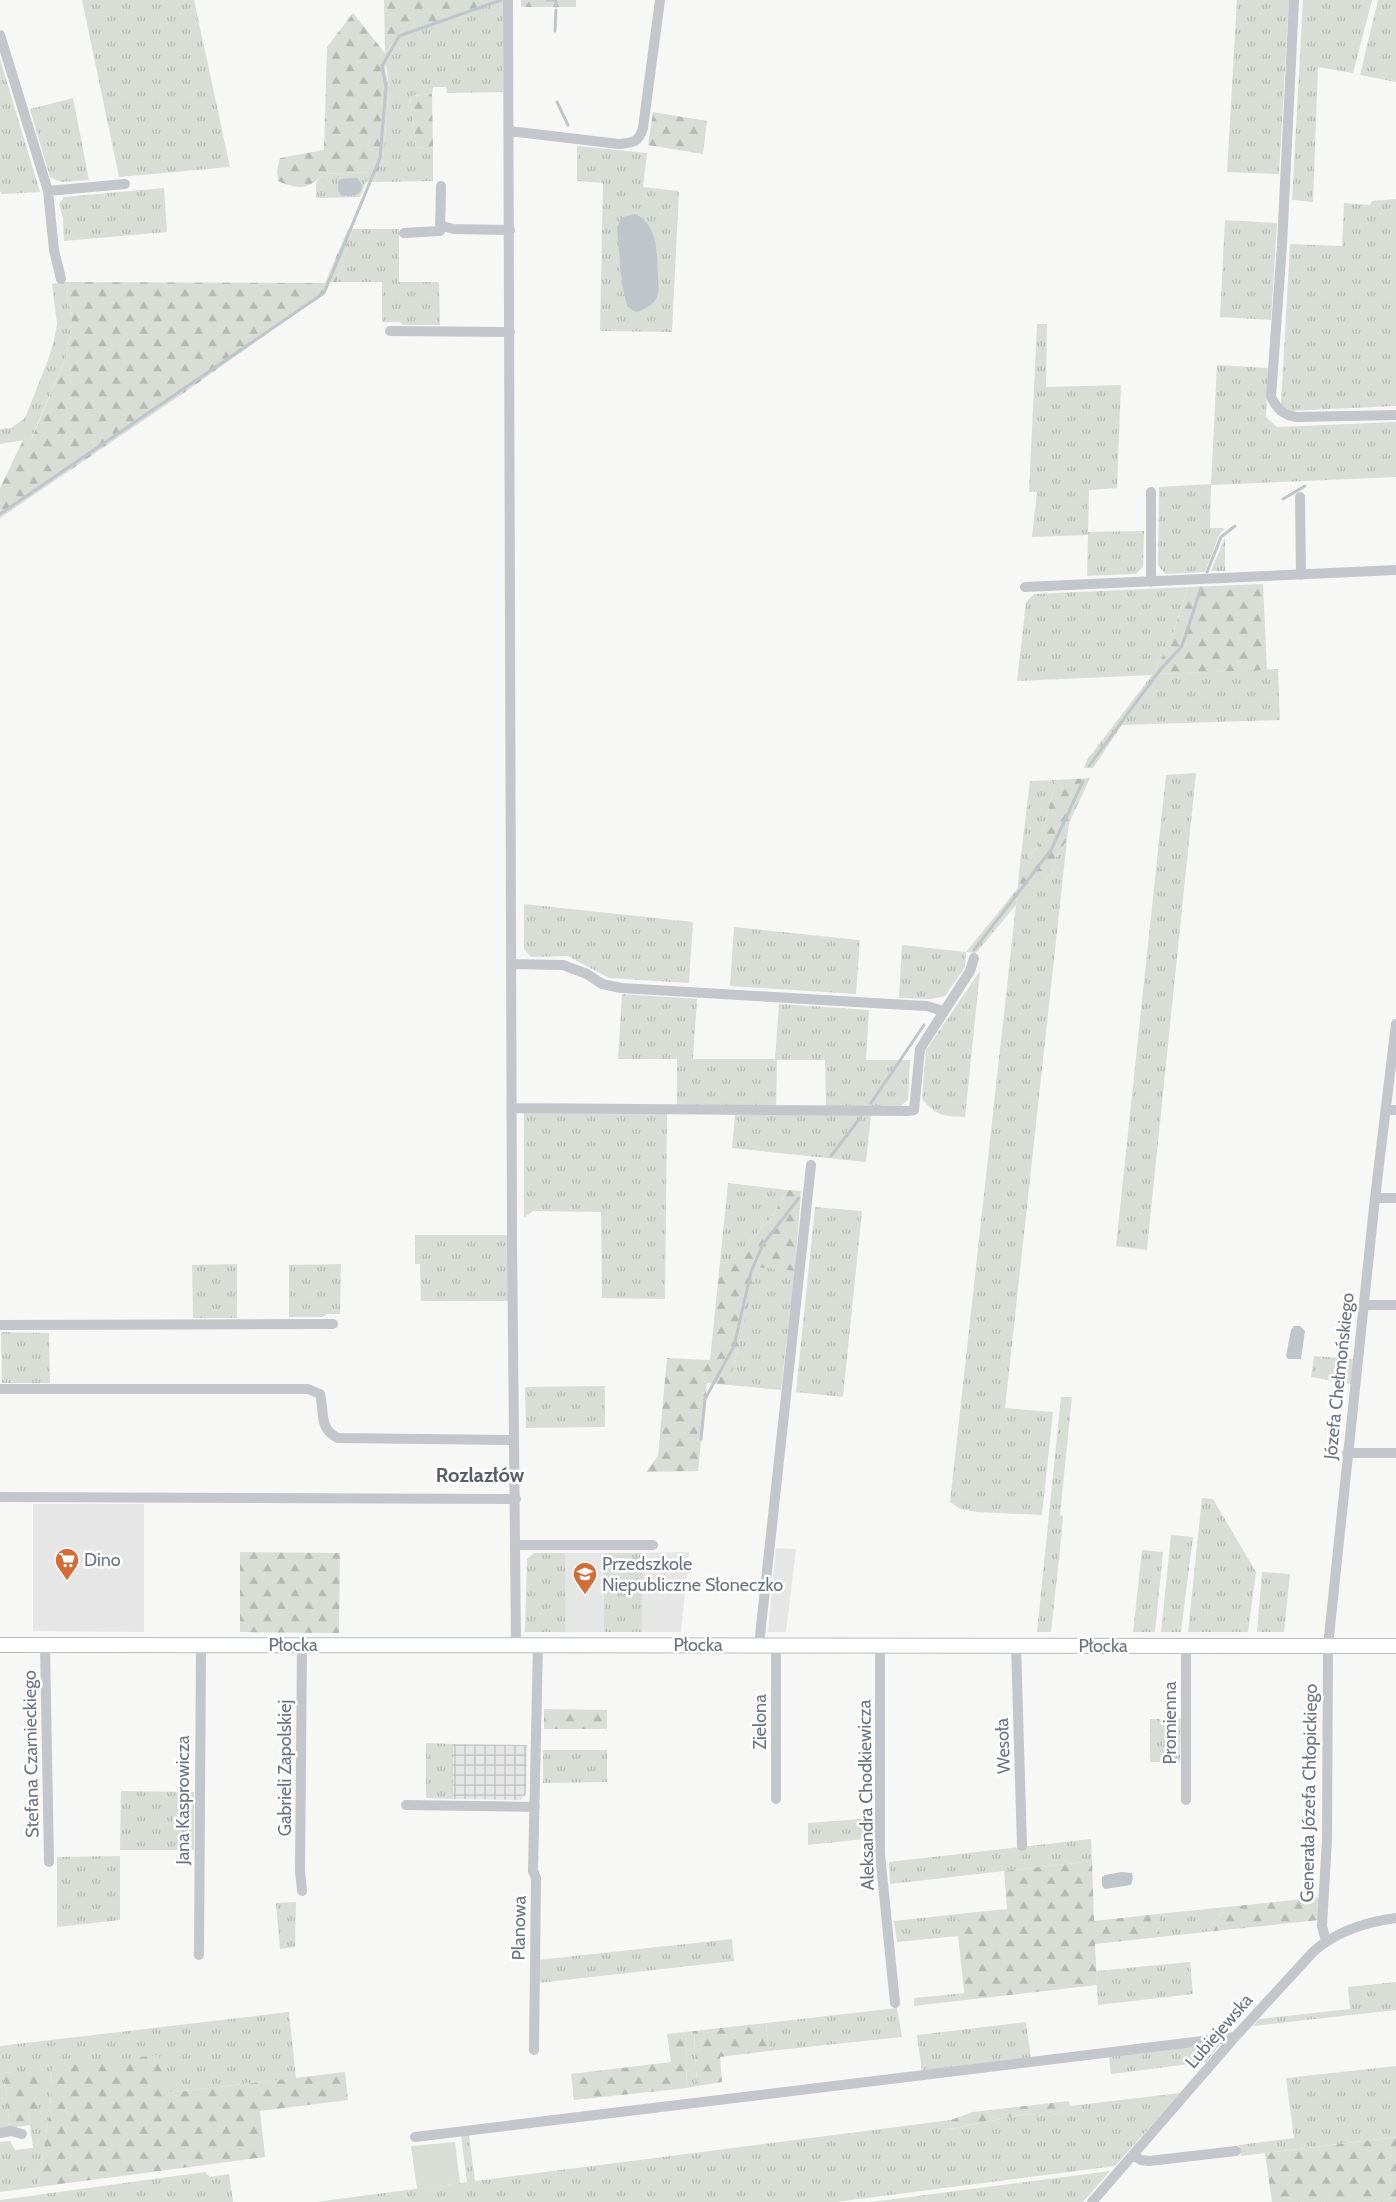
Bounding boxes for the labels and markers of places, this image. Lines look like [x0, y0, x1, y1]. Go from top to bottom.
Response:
supermarket icon: Dino [54, 1547, 80, 1581]
place label: Dino [84, 1549, 121, 1571]
place label: Przedszkole Niepubliczne Słoneczko [602, 1553, 783, 1596]
school or university icon: Przedszkole Niepubliczne Słoneczko [572, 1561, 598, 1595]

